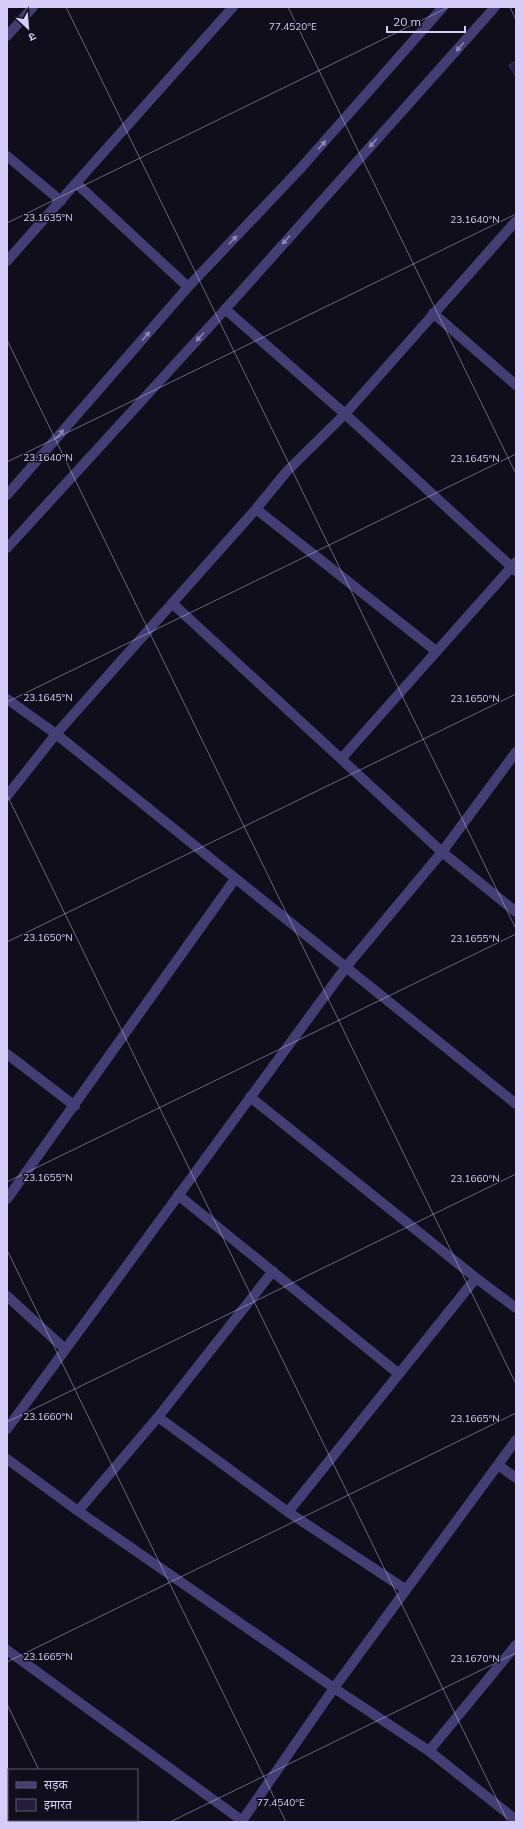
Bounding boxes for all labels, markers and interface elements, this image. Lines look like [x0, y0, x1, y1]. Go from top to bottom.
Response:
north arrow [8, 8, 48, 48]
scale bar [387, 8, 465, 34]
text: 20 m [393, 14, 421, 29]
text: 77.4520°E [269, 20, 317, 33]
text: उ [26, 29, 38, 45]
one-way arrow [455, 41, 464, 52]
one-way arrow [369, 139, 378, 148]
one-way arrow [317, 140, 326, 150]
text: 23.1635°N [23, 211, 73, 224]
text: 23.1640°N [450, 213, 500, 226]
one-way arrow [228, 235, 238, 245]
one-way arrow [282, 235, 291, 246]
one-way arrow [141, 331, 150, 341]
one-way arrow [195, 332, 204, 342]
one-way arrow [56, 429, 65, 439]
text: 23.1640°N [23, 451, 73, 464]
text: 23.1645°N [450, 452, 500, 465]
text: 23.1645°N [23, 691, 73, 704]
text: 23.1650°N [450, 692, 500, 705]
text: 23.1650°N [23, 931, 73, 944]
text: 23.1655°N [450, 932, 500, 945]
text: 23.1655°N [23, 1171, 73, 1184]
text: 23.1660°N [450, 1172, 500, 1185]
text: 23.1660°N [23, 1410, 73, 1423]
text: 23.1665°N [450, 1412, 500, 1425]
text: 23.1665°N [23, 1650, 73, 1663]
text: 23.1670°N [450, 1652, 500, 1665]
legend [8, 1769, 138, 1821]
text: सड़क [44, 1777, 69, 1792]
text: 77.4540°E [257, 1796, 305, 1809]
text: इमारत [44, 1797, 73, 1812]

